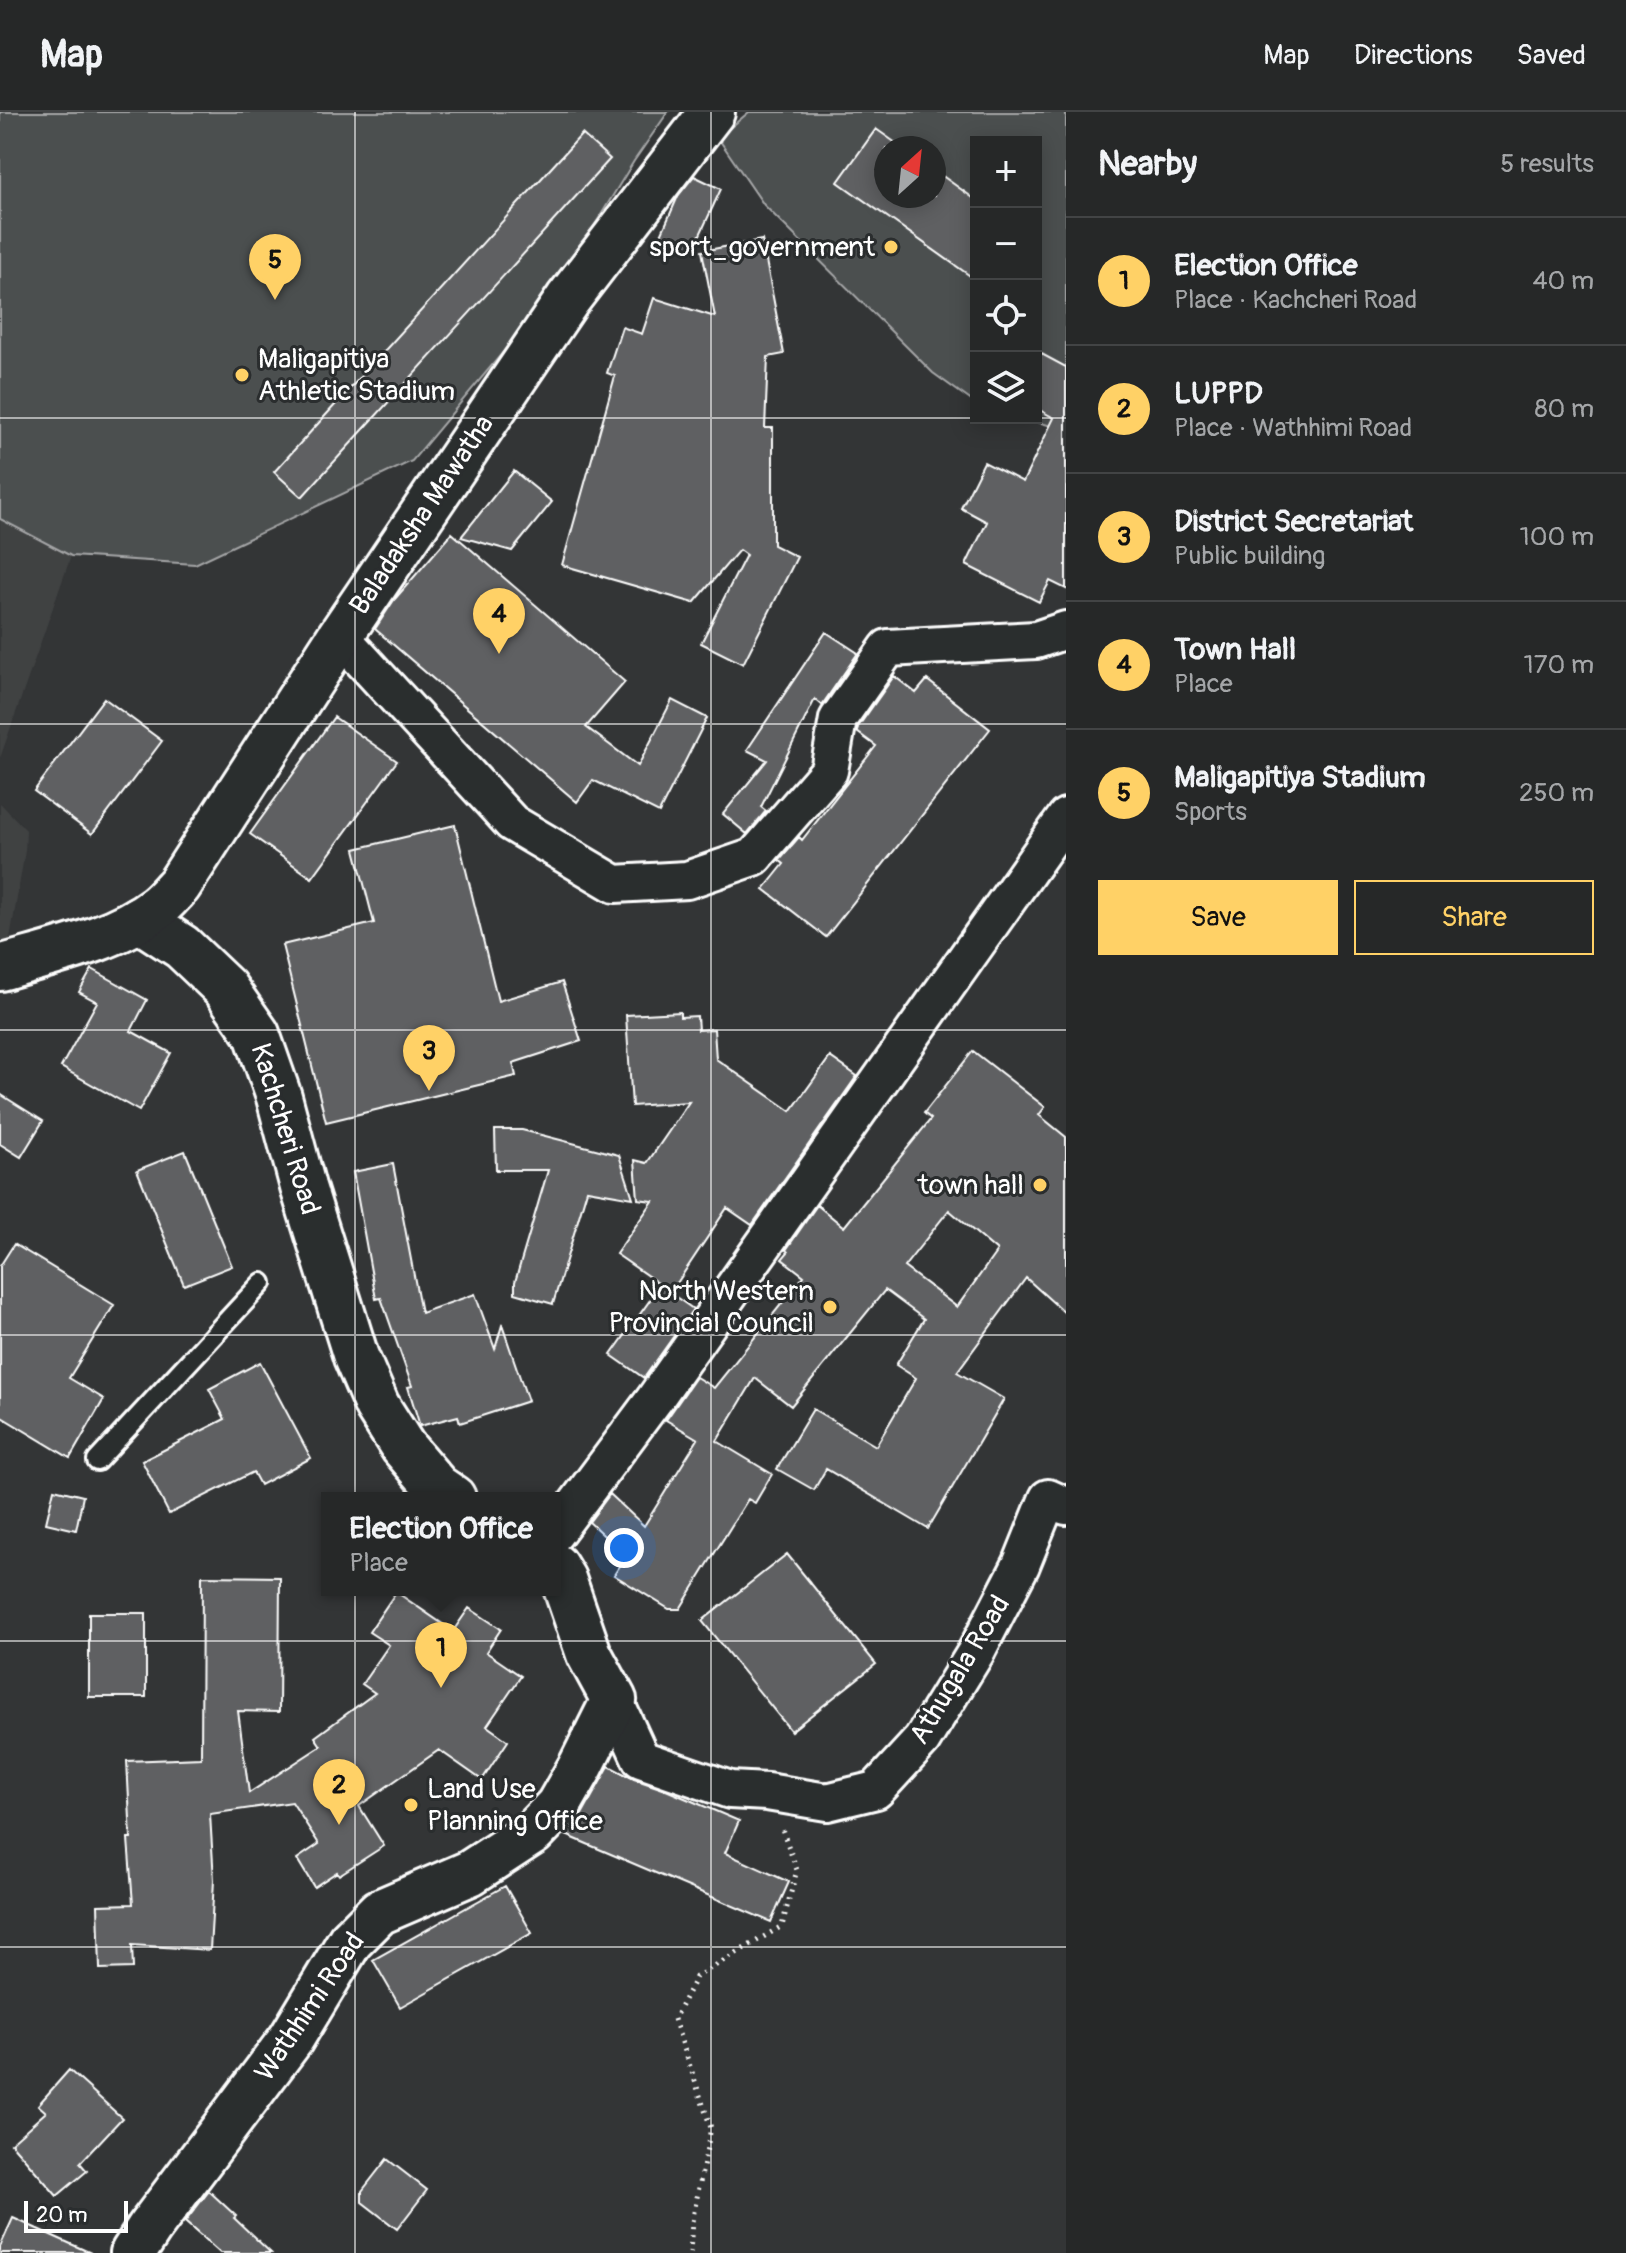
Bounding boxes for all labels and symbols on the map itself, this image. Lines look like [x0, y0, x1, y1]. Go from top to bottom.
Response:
north arrow [874, 136, 946, 208]
place label: sport_government [649, 230, 876, 265]
pin: 5 [249, 234, 301, 300]
marker: sport_government [882, 238, 900, 256]
place label: Maligapitiya Athletic Stadium [258, 342, 455, 409]
marker: Maligapitiya Athletic Stadium [233, 366, 251, 384]
street label: Baladaksha Mawatha [342, 408, 502, 622]
pin: 4 [473, 588, 525, 654]
pin: 3 [403, 1025, 455, 1091]
street label: Kachcheri Road [242, 1039, 328, 1219]
place label: town hall [917, 1168, 1024, 1203]
marker: town hall [1031, 1176, 1049, 1194]
place label: North Western Provincial Council [608, 1274, 814, 1341]
marker: North Western Provincial Council [821, 1298, 839, 1316]
your location [604, 1528, 644, 1568]
street label: Athugala Road [902, 1589, 1018, 1751]
pin: 1 [415, 1622, 467, 1688]
pin: 2 [313, 1759, 365, 1825]
place label: Land Use Planning Office [427, 1772, 603, 1839]
marker: Land Use Planning Office [402, 1796, 420, 1814]
street label: Wathhimi Road [247, 1926, 373, 2088]
scale bar [24, 2197, 128, 2233]

